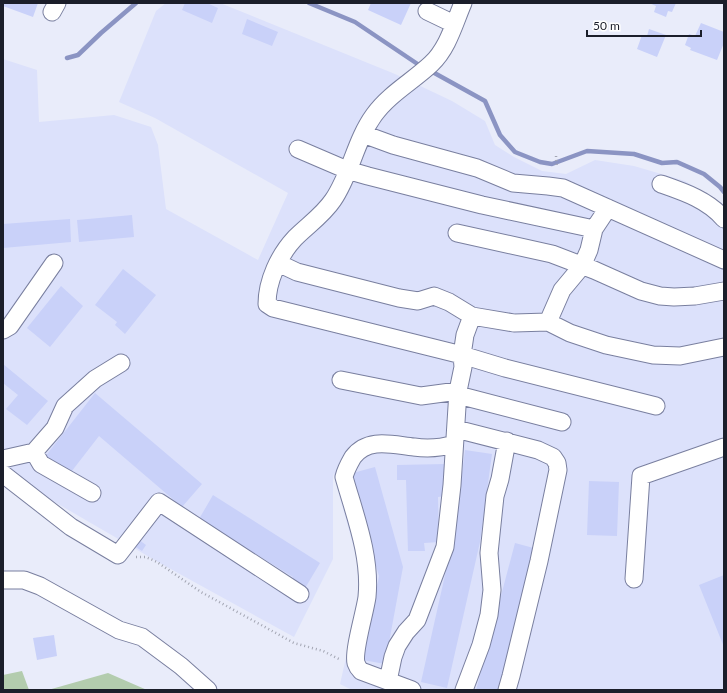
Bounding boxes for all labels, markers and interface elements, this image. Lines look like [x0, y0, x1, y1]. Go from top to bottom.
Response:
scale bar [587, 12, 701, 38]
text: 50 m [593, 18, 620, 33]

